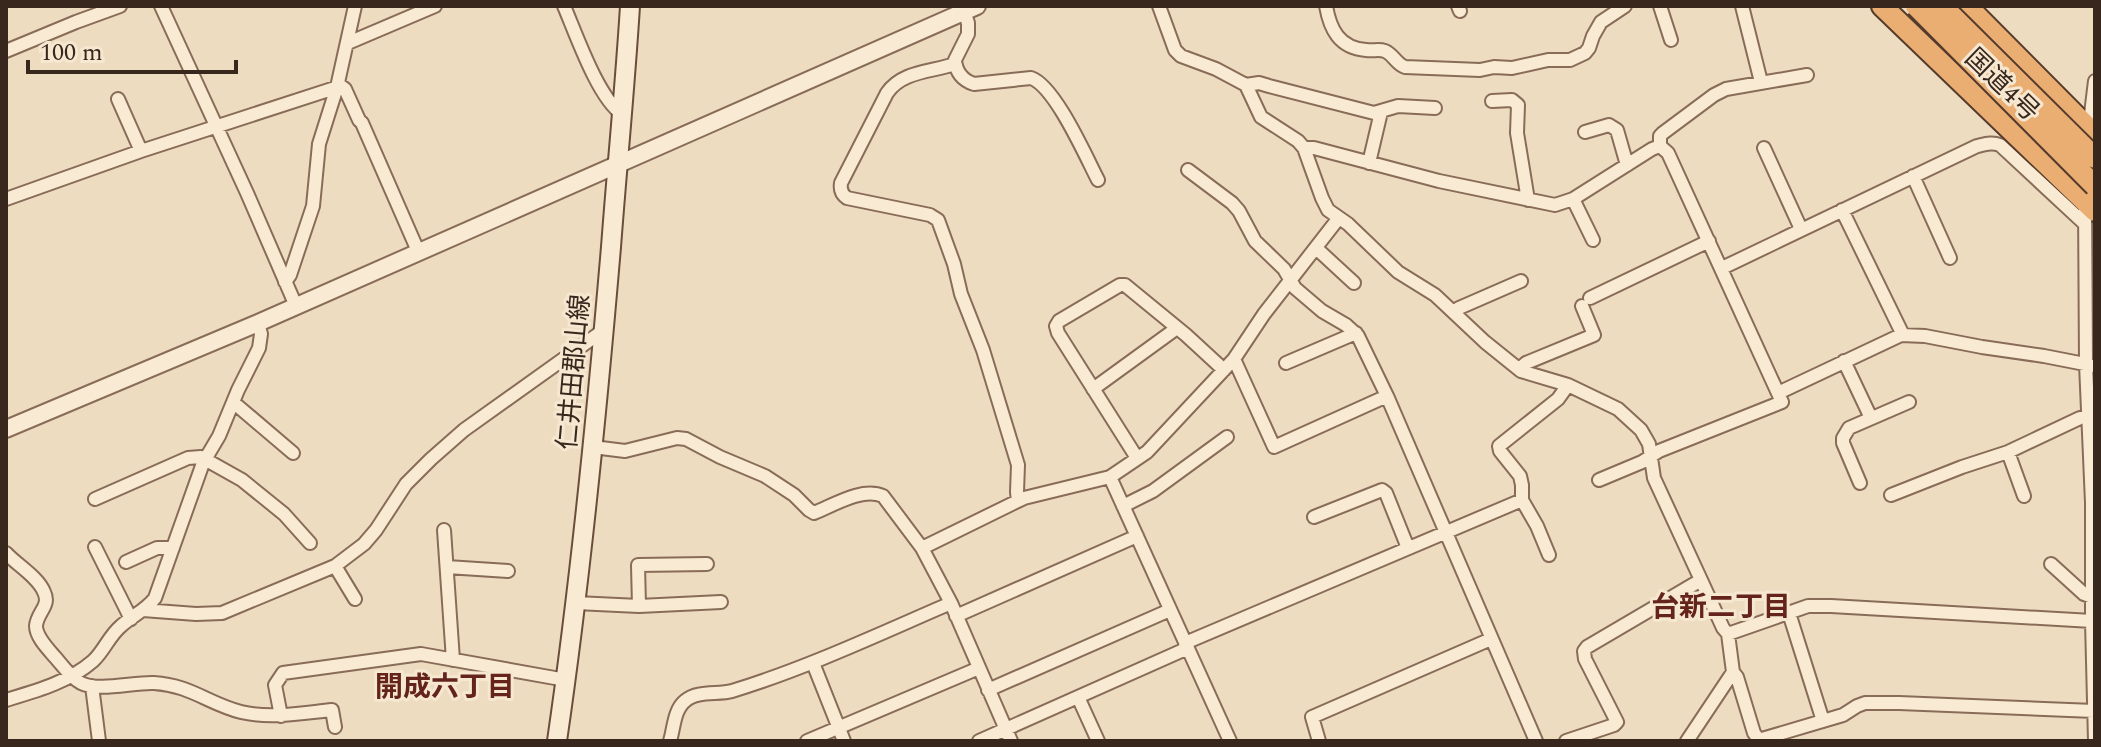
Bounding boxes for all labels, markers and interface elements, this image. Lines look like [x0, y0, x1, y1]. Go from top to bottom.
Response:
scale bar [28, 24, 236, 74]
text: 100 m [40, 35, 103, 71]
street label: 国道4号 [1955, 39, 2049, 131]
street label: 仁井田郡山線 [547, 293, 601, 451]
district label: 台新二丁目 [1651, 586, 1791, 629]
district label: 開成六丁目 [375, 666, 515, 709]

